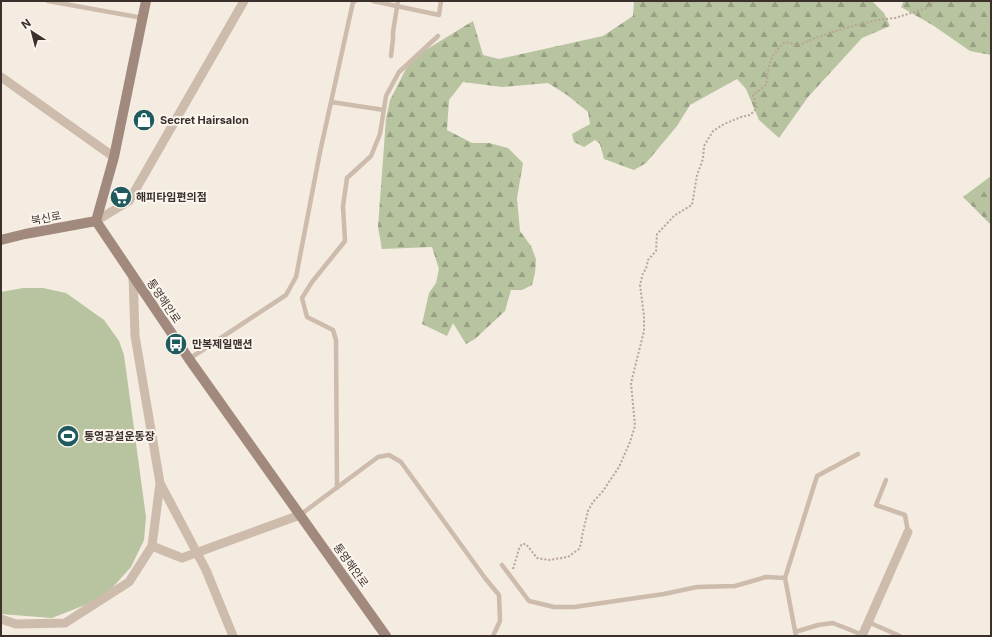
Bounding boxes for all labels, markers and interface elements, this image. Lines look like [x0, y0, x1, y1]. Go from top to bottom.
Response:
north arrow [12, 12, 52, 52]
text: N [19, 16, 34, 32]
shop icon: Secret Hairsalon [131, 107, 157, 133]
place label: Secret Hairsalon [160, 113, 249, 127]
supermarket icon: 해피타임편의점 [108, 184, 134, 210]
place label: 해피타임편의점 [136, 190, 207, 204]
street label: 북신로 [30, 208, 62, 228]
street label: 통영해안로 [144, 276, 184, 326]
bus stop icon: 만복제일맨션 [163, 331, 189, 357]
place label: 만복제일맨션 [192, 337, 253, 351]
sports icon: 통영공설운동장 [55, 423, 81, 449]
place label: 통영공설운동장 [84, 429, 155, 443]
street label: 통영해안로 [330, 540, 372, 590]

